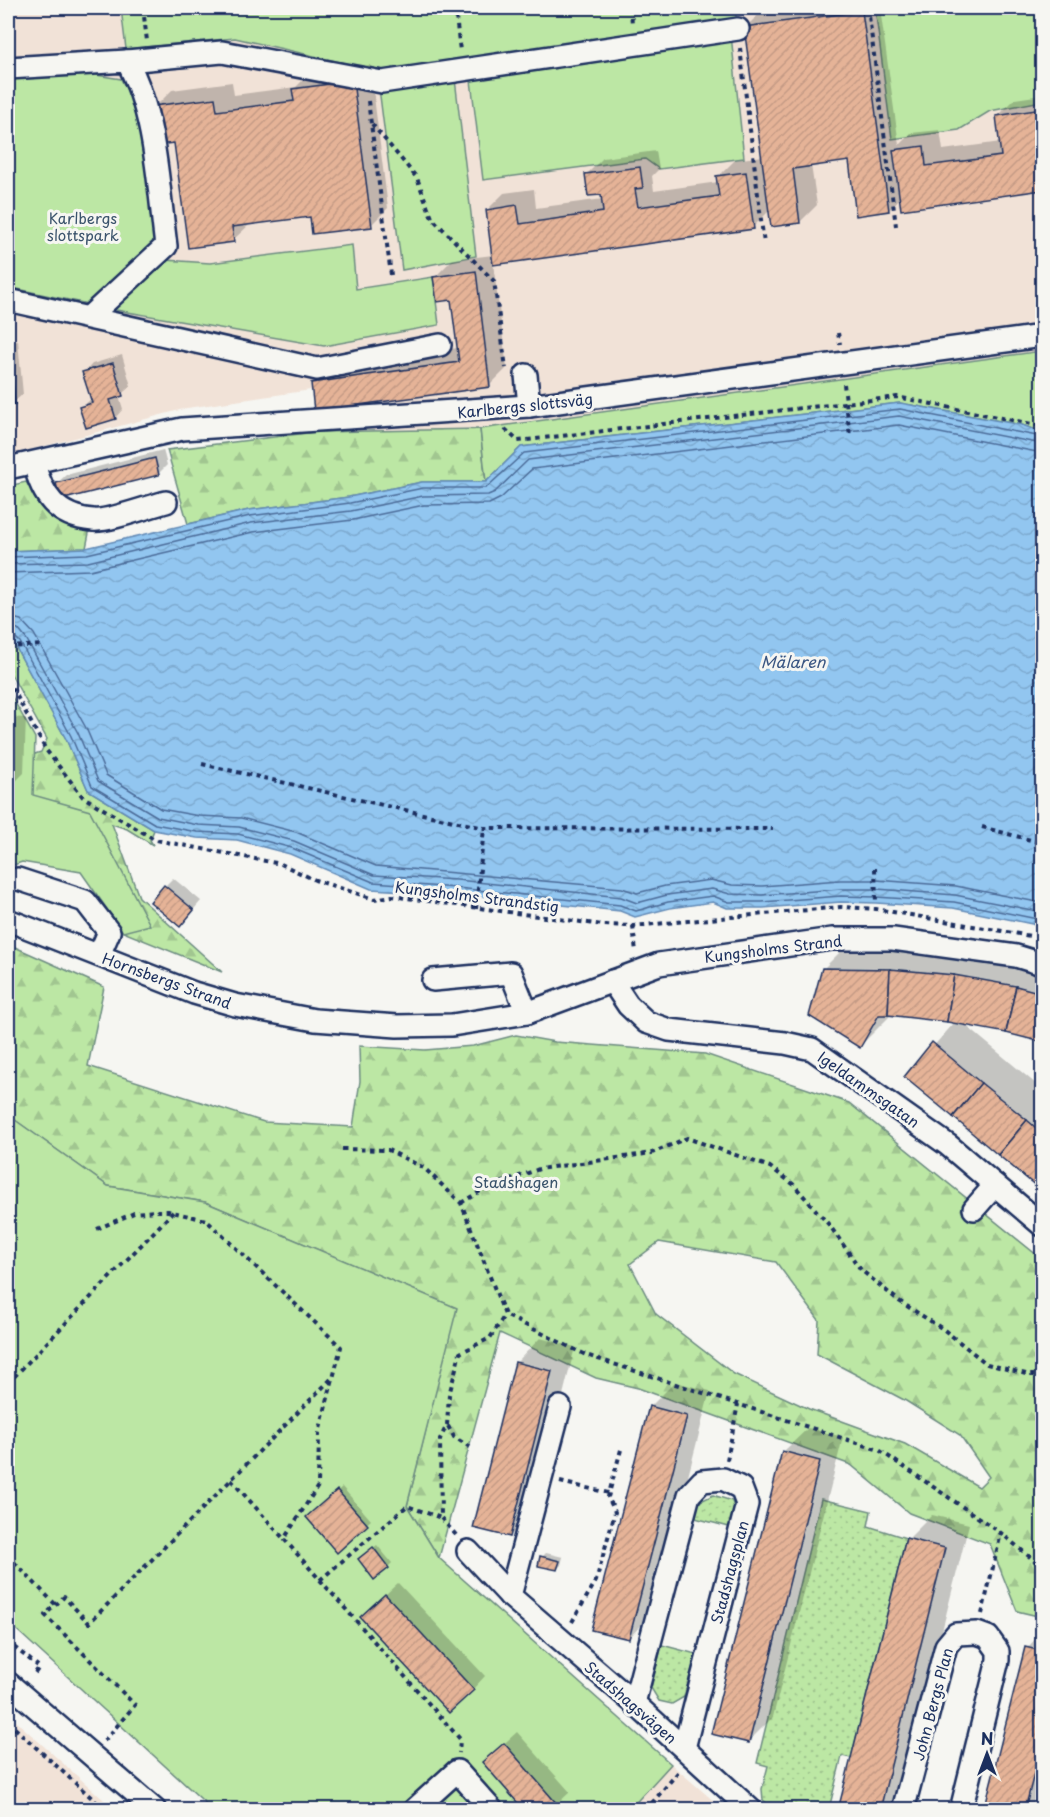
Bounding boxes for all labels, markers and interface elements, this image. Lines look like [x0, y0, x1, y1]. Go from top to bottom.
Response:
park label: Karlbergs slottspark [47, 206, 119, 246]
street label: Karlbergs slottsväg [456, 386, 594, 424]
water label: Mälaren [761, 649, 827, 673]
street label: Kungsholms Strandstig [394, 875, 560, 917]
street label: Kungsholms Strand [703, 928, 843, 968]
street label: Hornsbergs Strand [99, 946, 235, 1014]
street label: Igeldammsgatan [813, 1045, 925, 1133]
park label: Stadshagen [474, 1170, 558, 1193]
street label: Stadshagsplan [704, 1518, 754, 1626]
street label: John Bergs Plan [906, 1645, 958, 1763]
street label: Stadshagsvägen [580, 1655, 682, 1749]
north arrow [957, 1724, 1017, 1784]
text: N [981, 1726, 993, 1750]

